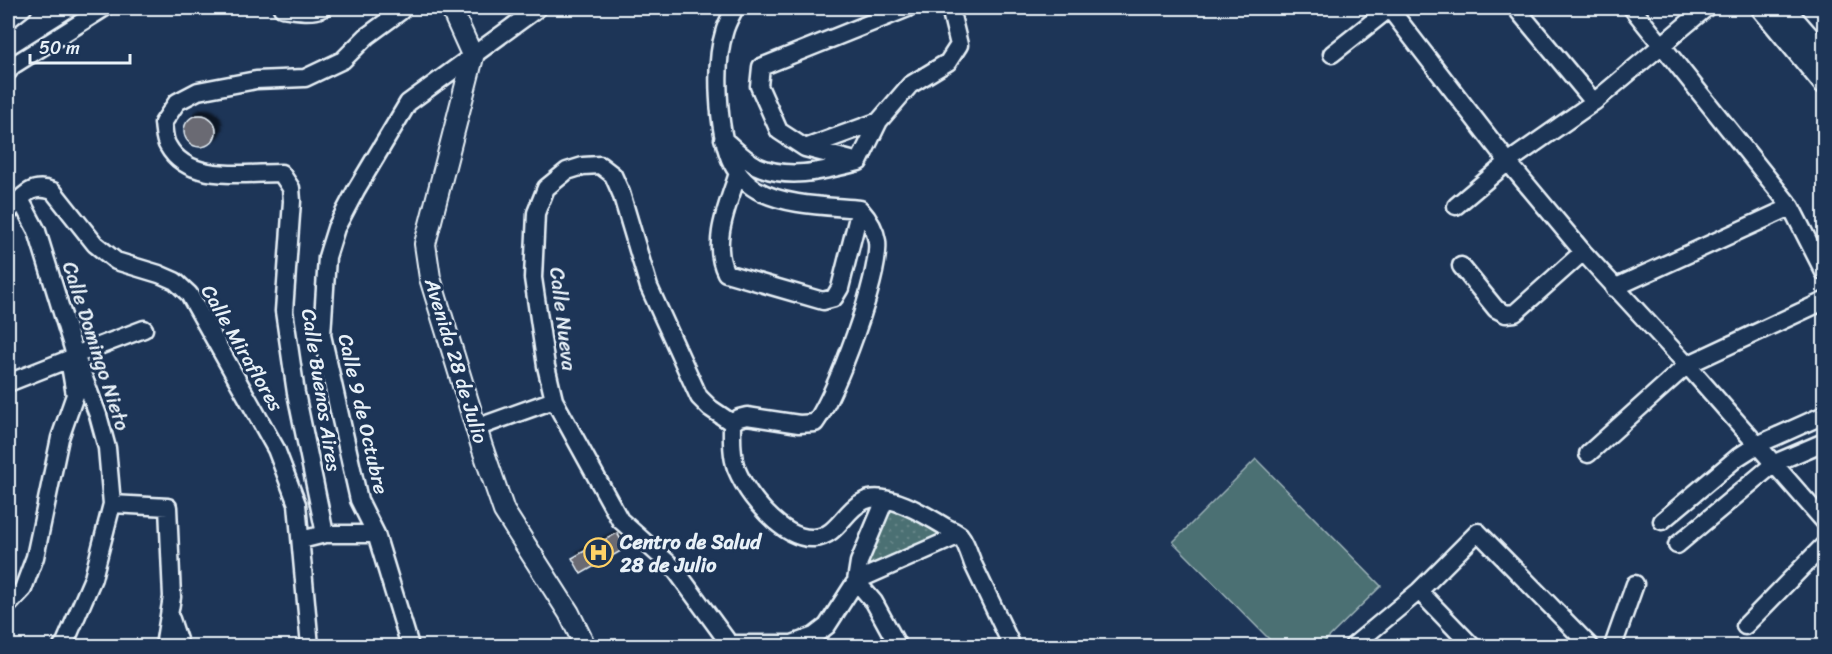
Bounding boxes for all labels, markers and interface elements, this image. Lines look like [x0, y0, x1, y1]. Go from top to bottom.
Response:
scale bar [30, 27, 130, 65]
text: 50 m [39, 32, 80, 64]
street label: Calle Domingo Nieto [52, 257, 140, 435]
street label: Calle Nueva [539, 265, 587, 374]
street label: Avenida 28 de Julio [414, 273, 498, 448]
street label: Calle Miraflores [191, 278, 293, 419]
street label: Calle Buenos Aires [291, 306, 351, 474]
street label: Calle 9 de Octubre [328, 330, 398, 498]
place label: Centro de Salud 28 de Julio [619, 525, 763, 583]
hospital icon: Centro de Salud 28 de Julio [583, 537, 615, 569]

